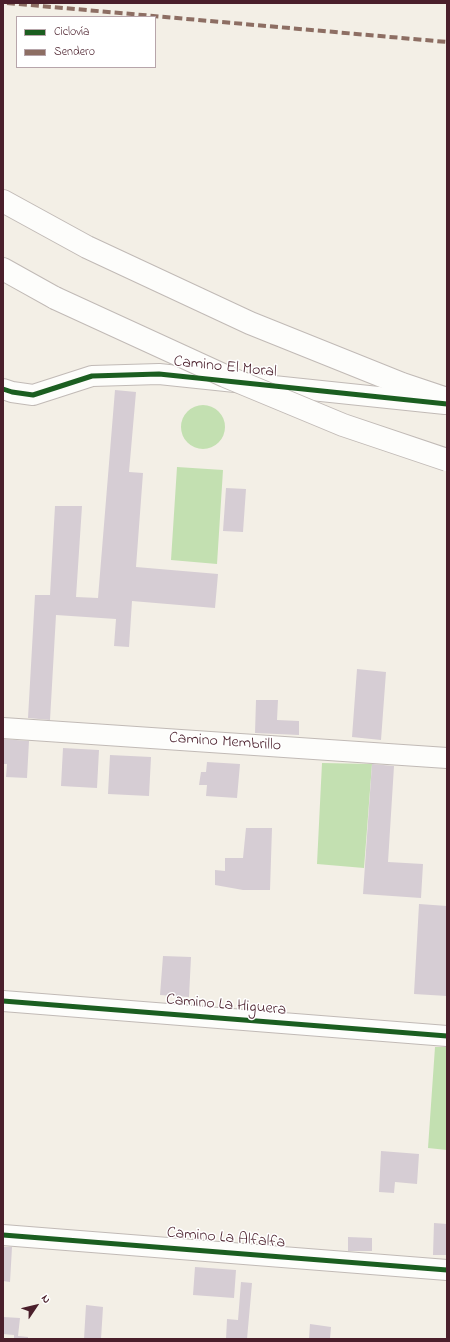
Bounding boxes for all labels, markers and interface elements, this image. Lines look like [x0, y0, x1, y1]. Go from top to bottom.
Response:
legend [16, 16, 156, 68]
text: Ciclovía [54, 23, 90, 41]
text: Sendero [54, 43, 95, 61]
street label: Camino El Moral [172, 353, 278, 383]
street label: Camino Membrillo [168, 730, 282, 756]
street label: Camino La Higuera [165, 991, 287, 1021]
street label: Camino La Alfalfa [166, 1224, 286, 1254]
north arrow [16, 1286, 56, 1326]
text: N [37, 1291, 55, 1307]

